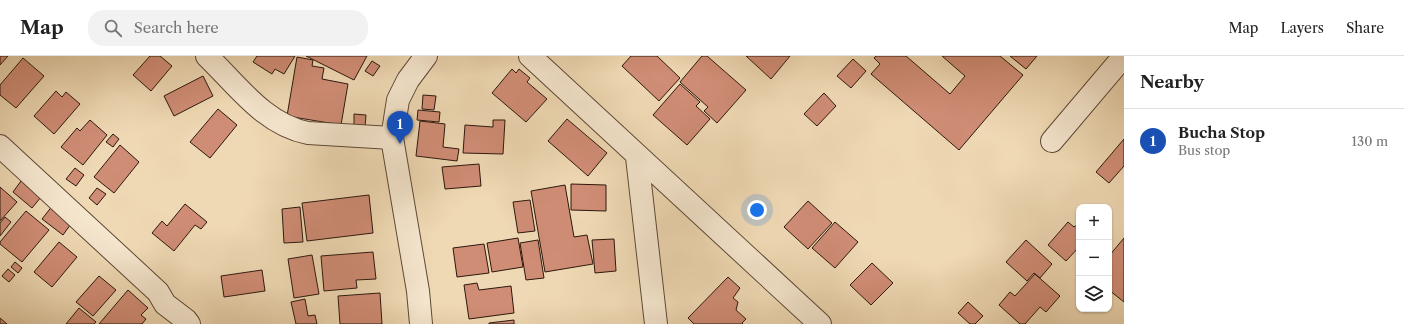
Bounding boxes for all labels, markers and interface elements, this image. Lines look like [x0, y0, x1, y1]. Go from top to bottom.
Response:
search box [88, 10, 368, 46]
text: Map [20, 16, 64, 39]
icon: search [102, 17, 124, 39]
text: Search here [134, 18, 219, 37]
text: Map [1228, 19, 1258, 37]
text: Layers [1280, 19, 1324, 37]
text: Share [1346, 19, 1384, 37]
text: Nearby [1140, 72, 1204, 92]
pin: 1 [387, 111, 413, 144]
text: Bucha Stop [1178, 123, 1265, 142]
text: 1 [1150, 133, 1156, 149]
text: 130 m [1352, 133, 1388, 149]
text: Bus stop [1178, 142, 1230, 158]
your location [747, 200, 767, 220]
map controls [1076, 204, 1112, 312]
button: + [1076, 204, 1112, 240]
button: − [1076, 240, 1112, 276]
button: layers [1076, 276, 1112, 312]

